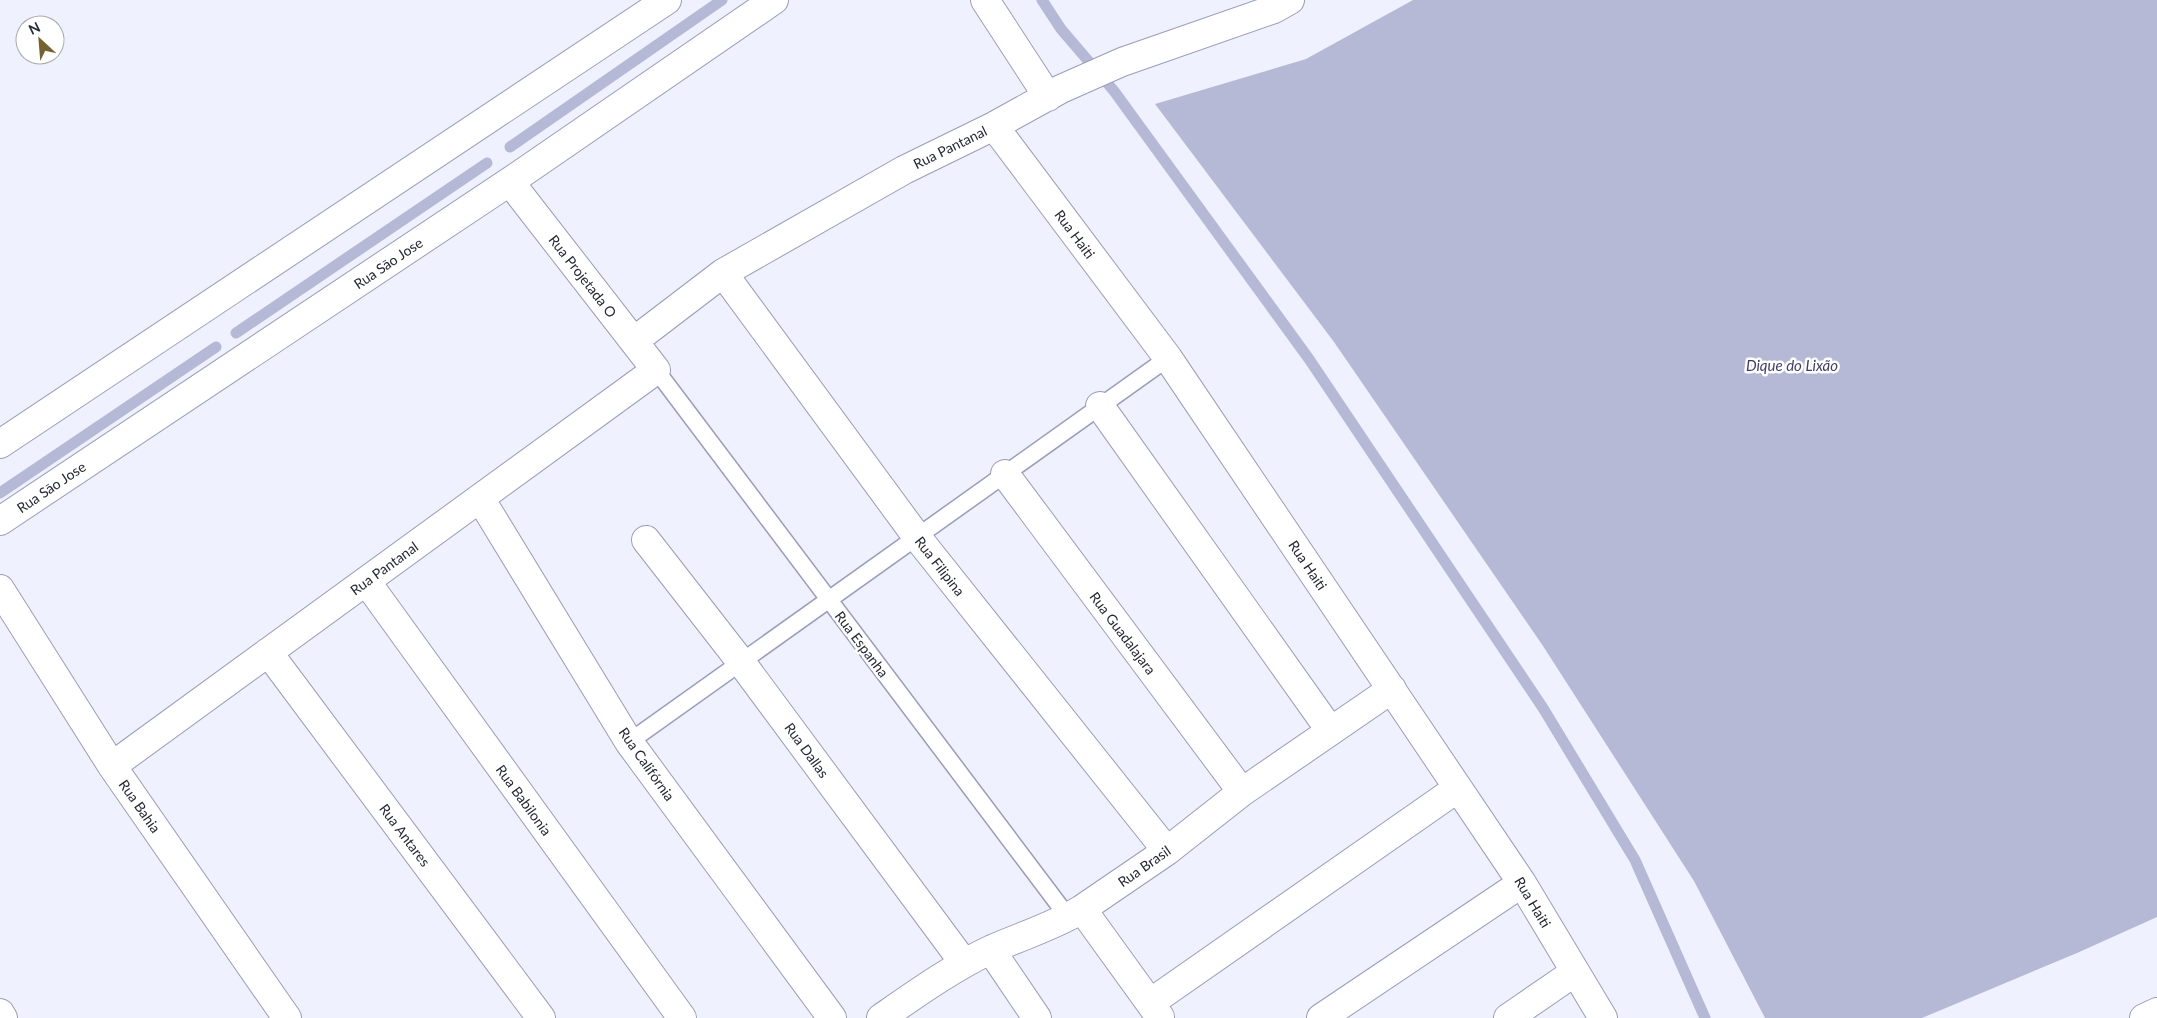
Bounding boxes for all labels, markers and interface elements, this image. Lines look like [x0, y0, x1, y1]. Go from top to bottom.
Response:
north arrow [15, 15, 65, 65]
text: N [26, 18, 43, 38]
street label: Rua Pantanal [910, 122, 990, 172]
street label: Rua Haiti [1051, 206, 1099, 262]
street label: Rua Projetada O [545, 231, 621, 321]
street label: Rua Sāo Jose [350, 234, 426, 292]
water label: Dique do Lixão [1746, 356, 1838, 374]
street label: Rua Sāo Jose [13, 458, 89, 516]
street label: Rua Filipina [912, 533, 968, 599]
street label: Rua Haiti [1285, 537, 1331, 593]
street label: Rua Pantanal [347, 538, 421, 598]
street label: Rua Guadalajara [1086, 588, 1160, 678]
street label: Rua Espanha [832, 608, 892, 680]
street label: Rua Dallas [781, 719, 833, 781]
street label: Rua Califórnia [615, 724, 679, 804]
street label: Rua Babilonia [493, 761, 555, 839]
street label: Rua Bahia [116, 776, 164, 836]
street label: Rua Antares [376, 800, 434, 870]
street label: Rua Brasil [1114, 842, 1174, 890]
street label: Rua Haiti [1511, 874, 1555, 930]

